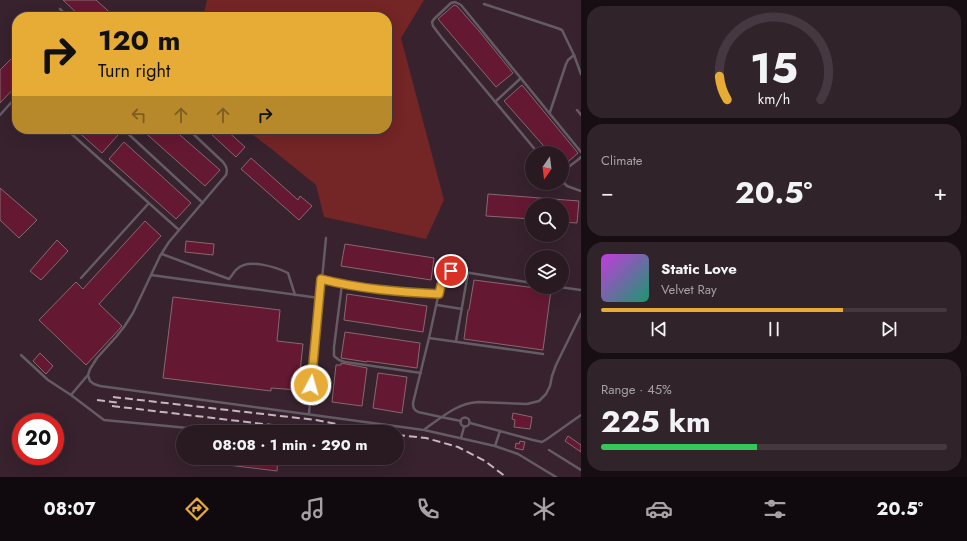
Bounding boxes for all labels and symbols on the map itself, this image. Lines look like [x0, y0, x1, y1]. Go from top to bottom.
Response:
north arrow [525, 146, 569, 190]
pin [434, 254, 468, 288]
position arrow [290, 364, 332, 406]
speed limit sign: 20 [12, 413, 64, 465]

